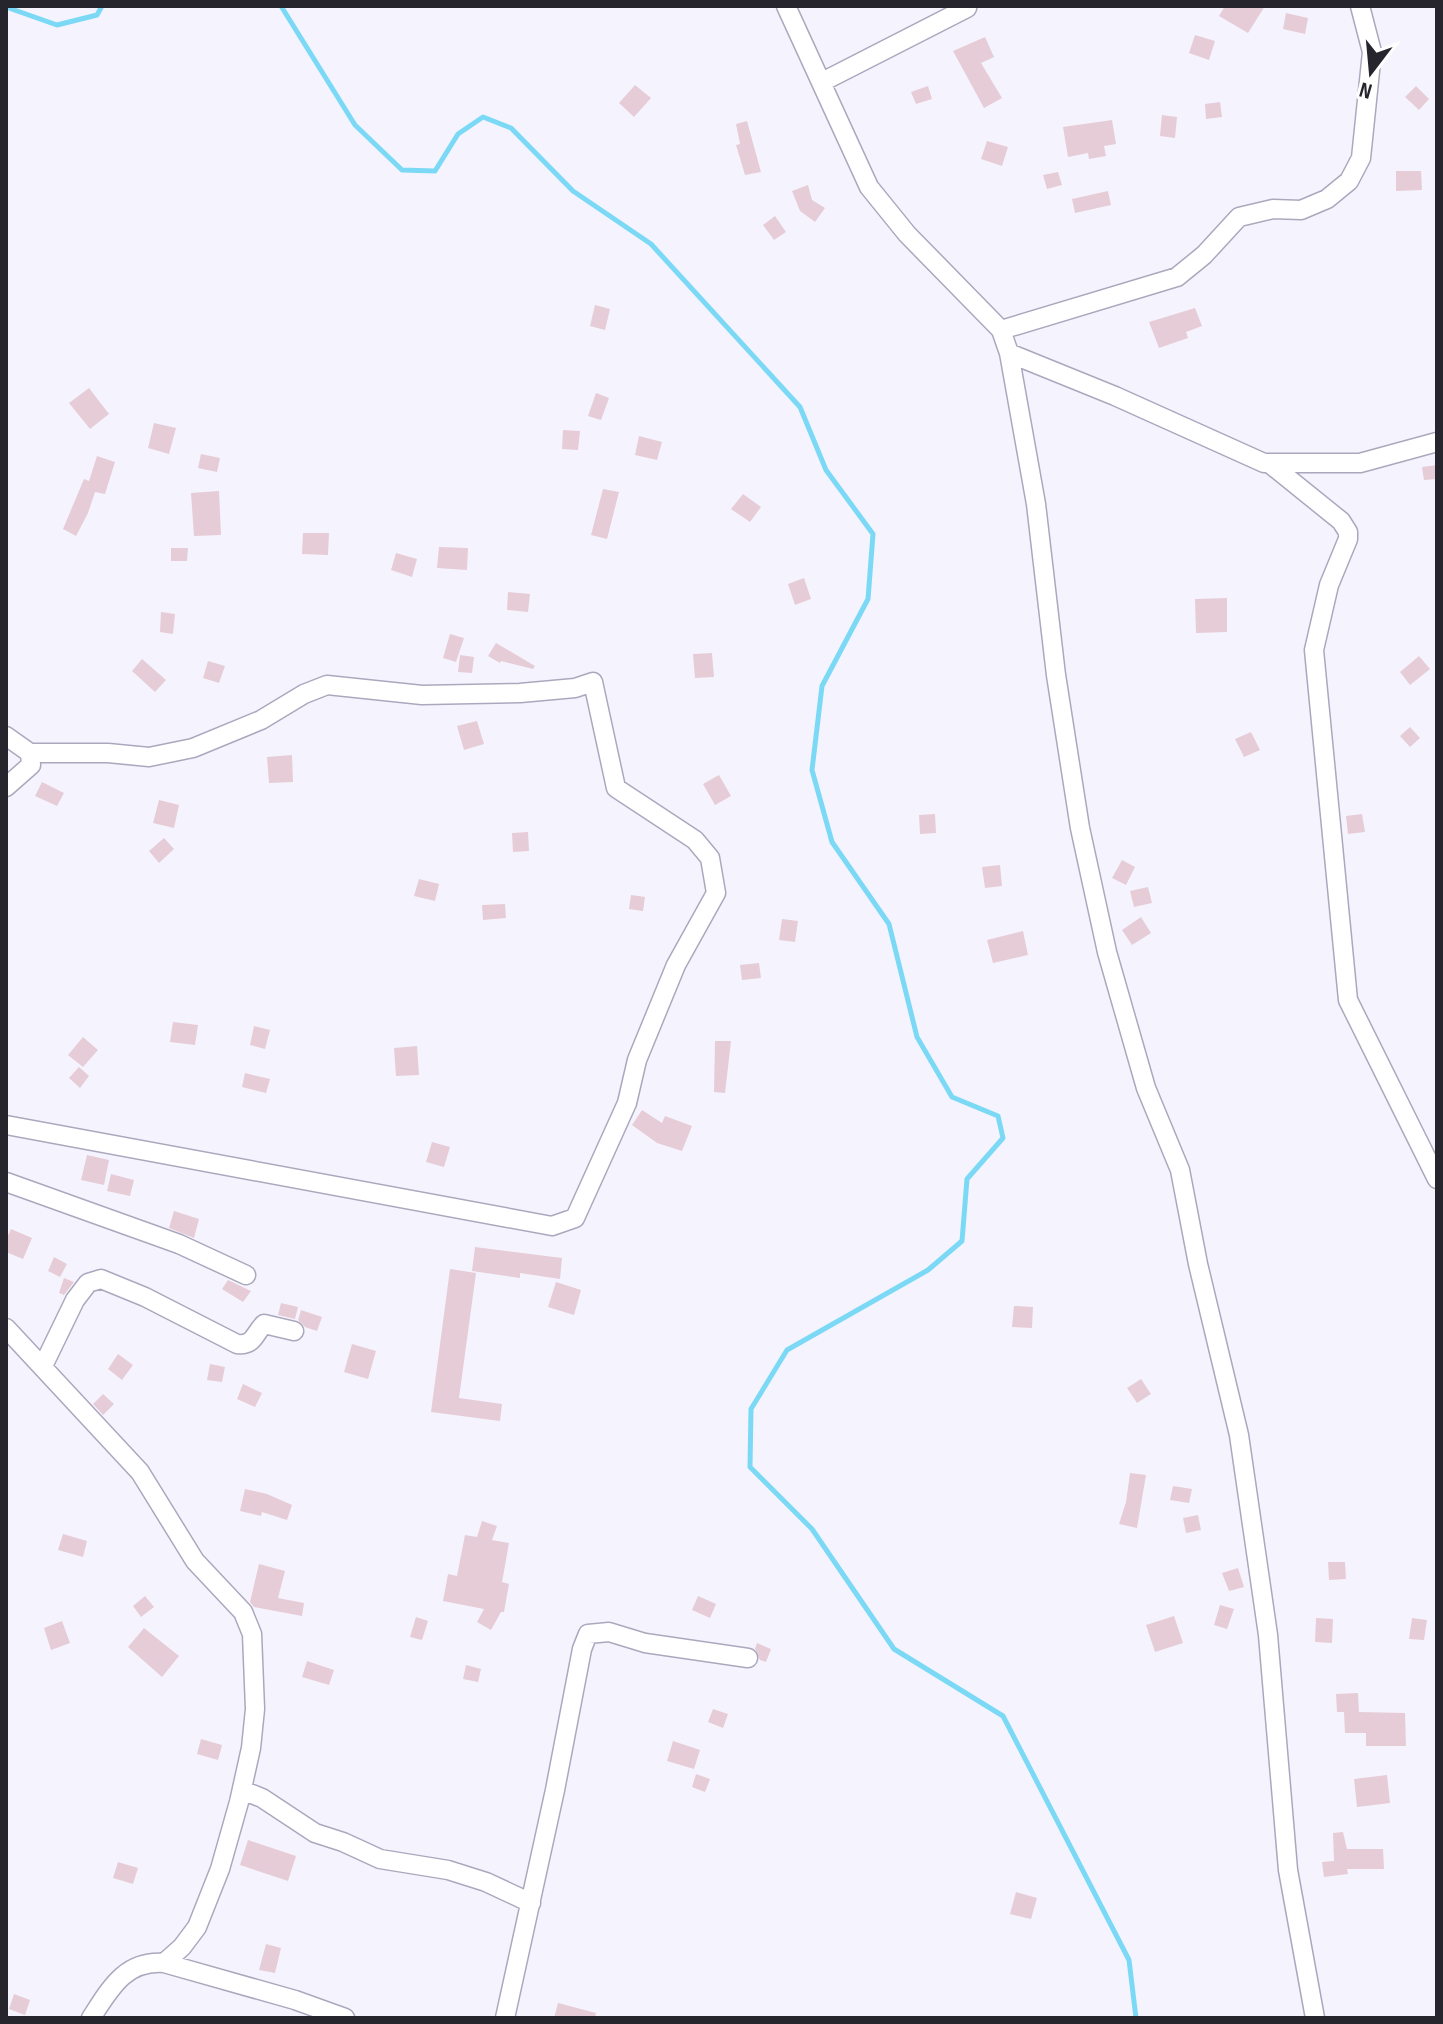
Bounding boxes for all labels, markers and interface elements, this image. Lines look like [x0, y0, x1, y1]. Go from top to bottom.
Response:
north arrow [1331, 32, 1411, 112]
text: N [1357, 75, 1375, 104]

